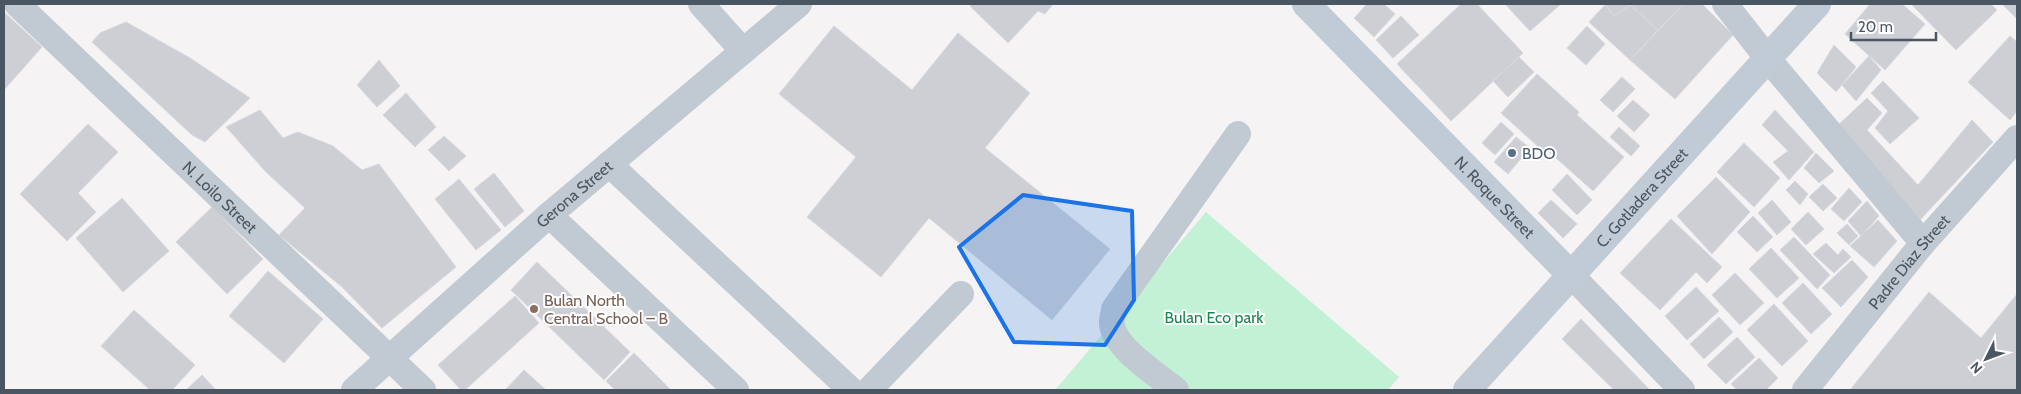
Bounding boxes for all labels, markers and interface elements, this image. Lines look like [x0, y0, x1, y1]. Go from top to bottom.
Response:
scale bar [1851, 10, 1936, 42]
text: 20 m [1858, 18, 1893, 36]
place label: BDO [1522, 144, 1556, 163]
street label: C. Gotladera Street [1592, 144, 1692, 251]
marker: BDO [1506, 147, 1518, 159]
street label: N. Roque Street [1450, 153, 1539, 243]
street label: Gerona Street [533, 156, 617, 232]
street label: N. Loilo Street [178, 157, 261, 238]
street label: Padre Diaz Street [1865, 210, 1954, 313]
place label: Bulan North Central School – B [544, 291, 669, 328]
marker: Bulan North Central School – B [528, 303, 540, 315]
park label: Bulan Eco park [1165, 308, 1264, 327]
north arrow [1961, 334, 2011, 384]
text: N [1966, 358, 1986, 377]

